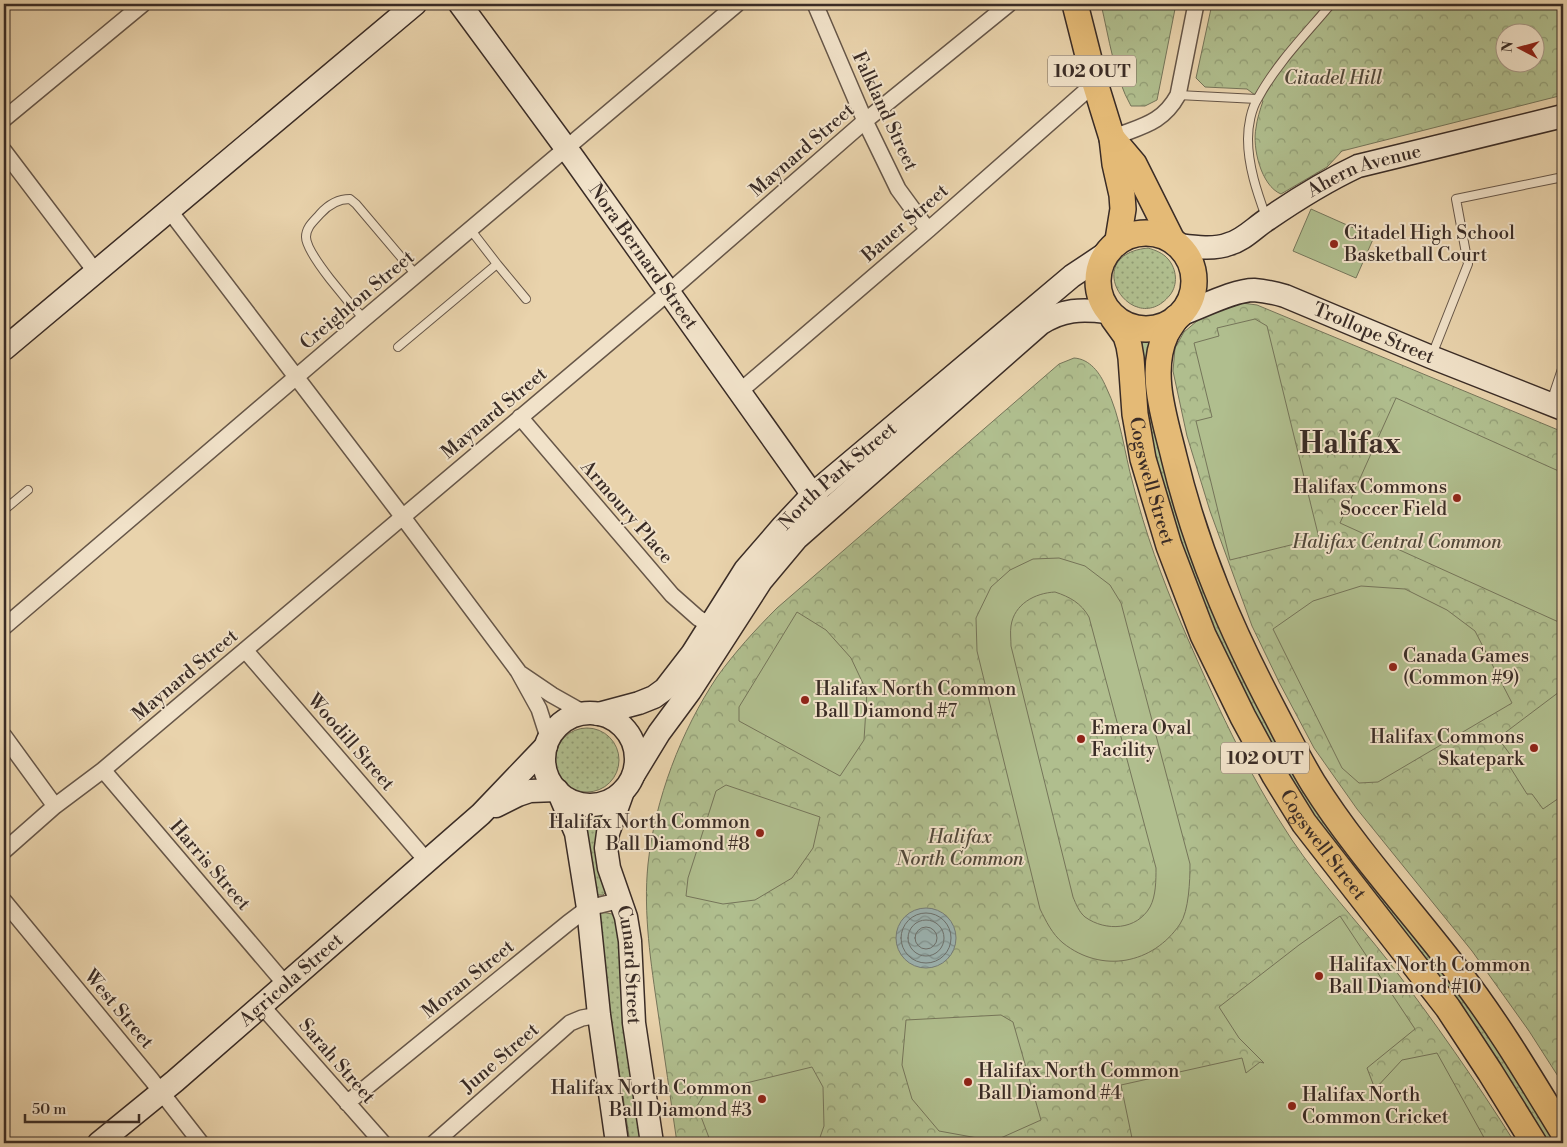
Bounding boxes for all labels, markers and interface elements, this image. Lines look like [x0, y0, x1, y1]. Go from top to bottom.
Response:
north arrow [1494, 22, 1544, 72]
text: N [1499, 40, 1518, 53]
street label: Falkland Street [847, 47, 923, 175]
road number: 102 OUT [1048, 56, 1136, 86]
park label: Citadel Hill [1284, 66, 1382, 90]
street label: Maynard Street [745, 98, 859, 202]
street label: Ahern Avenue [1302, 139, 1424, 203]
street label: Nora Bernard Street [583, 179, 703, 334]
street label: Bauer Street [856, 179, 954, 268]
place label: Citadel High School Basketball Court [1343, 221, 1515, 267]
marker: Citadel High School Basketball Court [1328, 238, 1340, 250]
street label: Creighton Street [295, 245, 419, 355]
street label: Trollope Street [1309, 297, 1438, 369]
street label: Maynard Street [436, 362, 552, 464]
street label: Cogswell Street [1124, 415, 1180, 548]
street label: North Park Street [773, 417, 902, 535]
district label: Halifax [1299, 426, 1401, 462]
street label: Armoury Place [575, 455, 678, 569]
place label: Halifax Commons Soccer Field [1293, 475, 1447, 521]
marker: Halifax Commons Soccer Field [1451, 492, 1463, 504]
park label: Halifax Central Common [1291, 530, 1502, 554]
street label: Maynard Street [127, 624, 243, 726]
place label: Canada Games (Common #9) [1403, 644, 1529, 690]
marker: Canada Games (Common #9) [1387, 661, 1399, 673]
place label: Halifax North Common Ball Diamond #7 [814, 677, 1016, 723]
street label: Woodill Street [302, 688, 400, 796]
marker: Halifax North Common Ball Diamond #7 [799, 694, 811, 706]
place label: Emera Oval Facility [1091, 716, 1192, 762]
place label: Halifax Commons Skatepark [1370, 725, 1525, 771]
marker: Emera Oval Facility [1075, 733, 1087, 745]
road number: 102 OUT [1221, 742, 1309, 774]
marker: Halifax Commons Skatepark [1528, 742, 1540, 754]
street label: Cogswell Street [1274, 785, 1372, 905]
place label: Halifax North Common Ball Diamond #8 [549, 810, 750, 856]
street label: Harris Street [164, 815, 256, 915]
park label: Halifax North Common [895, 825, 1024, 871]
marker: Halifax North Common Ball Diamond #8 [754, 827, 766, 839]
street label: Cunard Street [611, 902, 646, 1025]
street label: Agricola Street [233, 928, 348, 1032]
street label: Moran Street [417, 934, 519, 1024]
place label: Halifax North Common Ball Diamond #10 [1328, 953, 1530, 999]
street label: West Street [78, 964, 159, 1054]
marker: Halifax North Common Ball Diamond #10 [1313, 970, 1325, 982]
street label: Sarah Street [293, 1013, 381, 1109]
street label: June Street [455, 1017, 544, 1099]
place label: Halifax North Common Ball Diamond #4 [977, 1059, 1179, 1105]
place label: Halifax North Common Ball Diamond #3 [551, 1076, 752, 1122]
marker: Halifax North Common Ball Diamond #4 [962, 1076, 974, 1088]
place label: Halifax North Common Cricket [1302, 1083, 1449, 1129]
scale bar [25, 1092, 139, 1124]
marker: Halifax North Common Ball Diamond #3 [756, 1093, 768, 1105]
text: 50 m [32, 1100, 66, 1119]
marker: Halifax North Common Cricket [1286, 1100, 1298, 1112]

